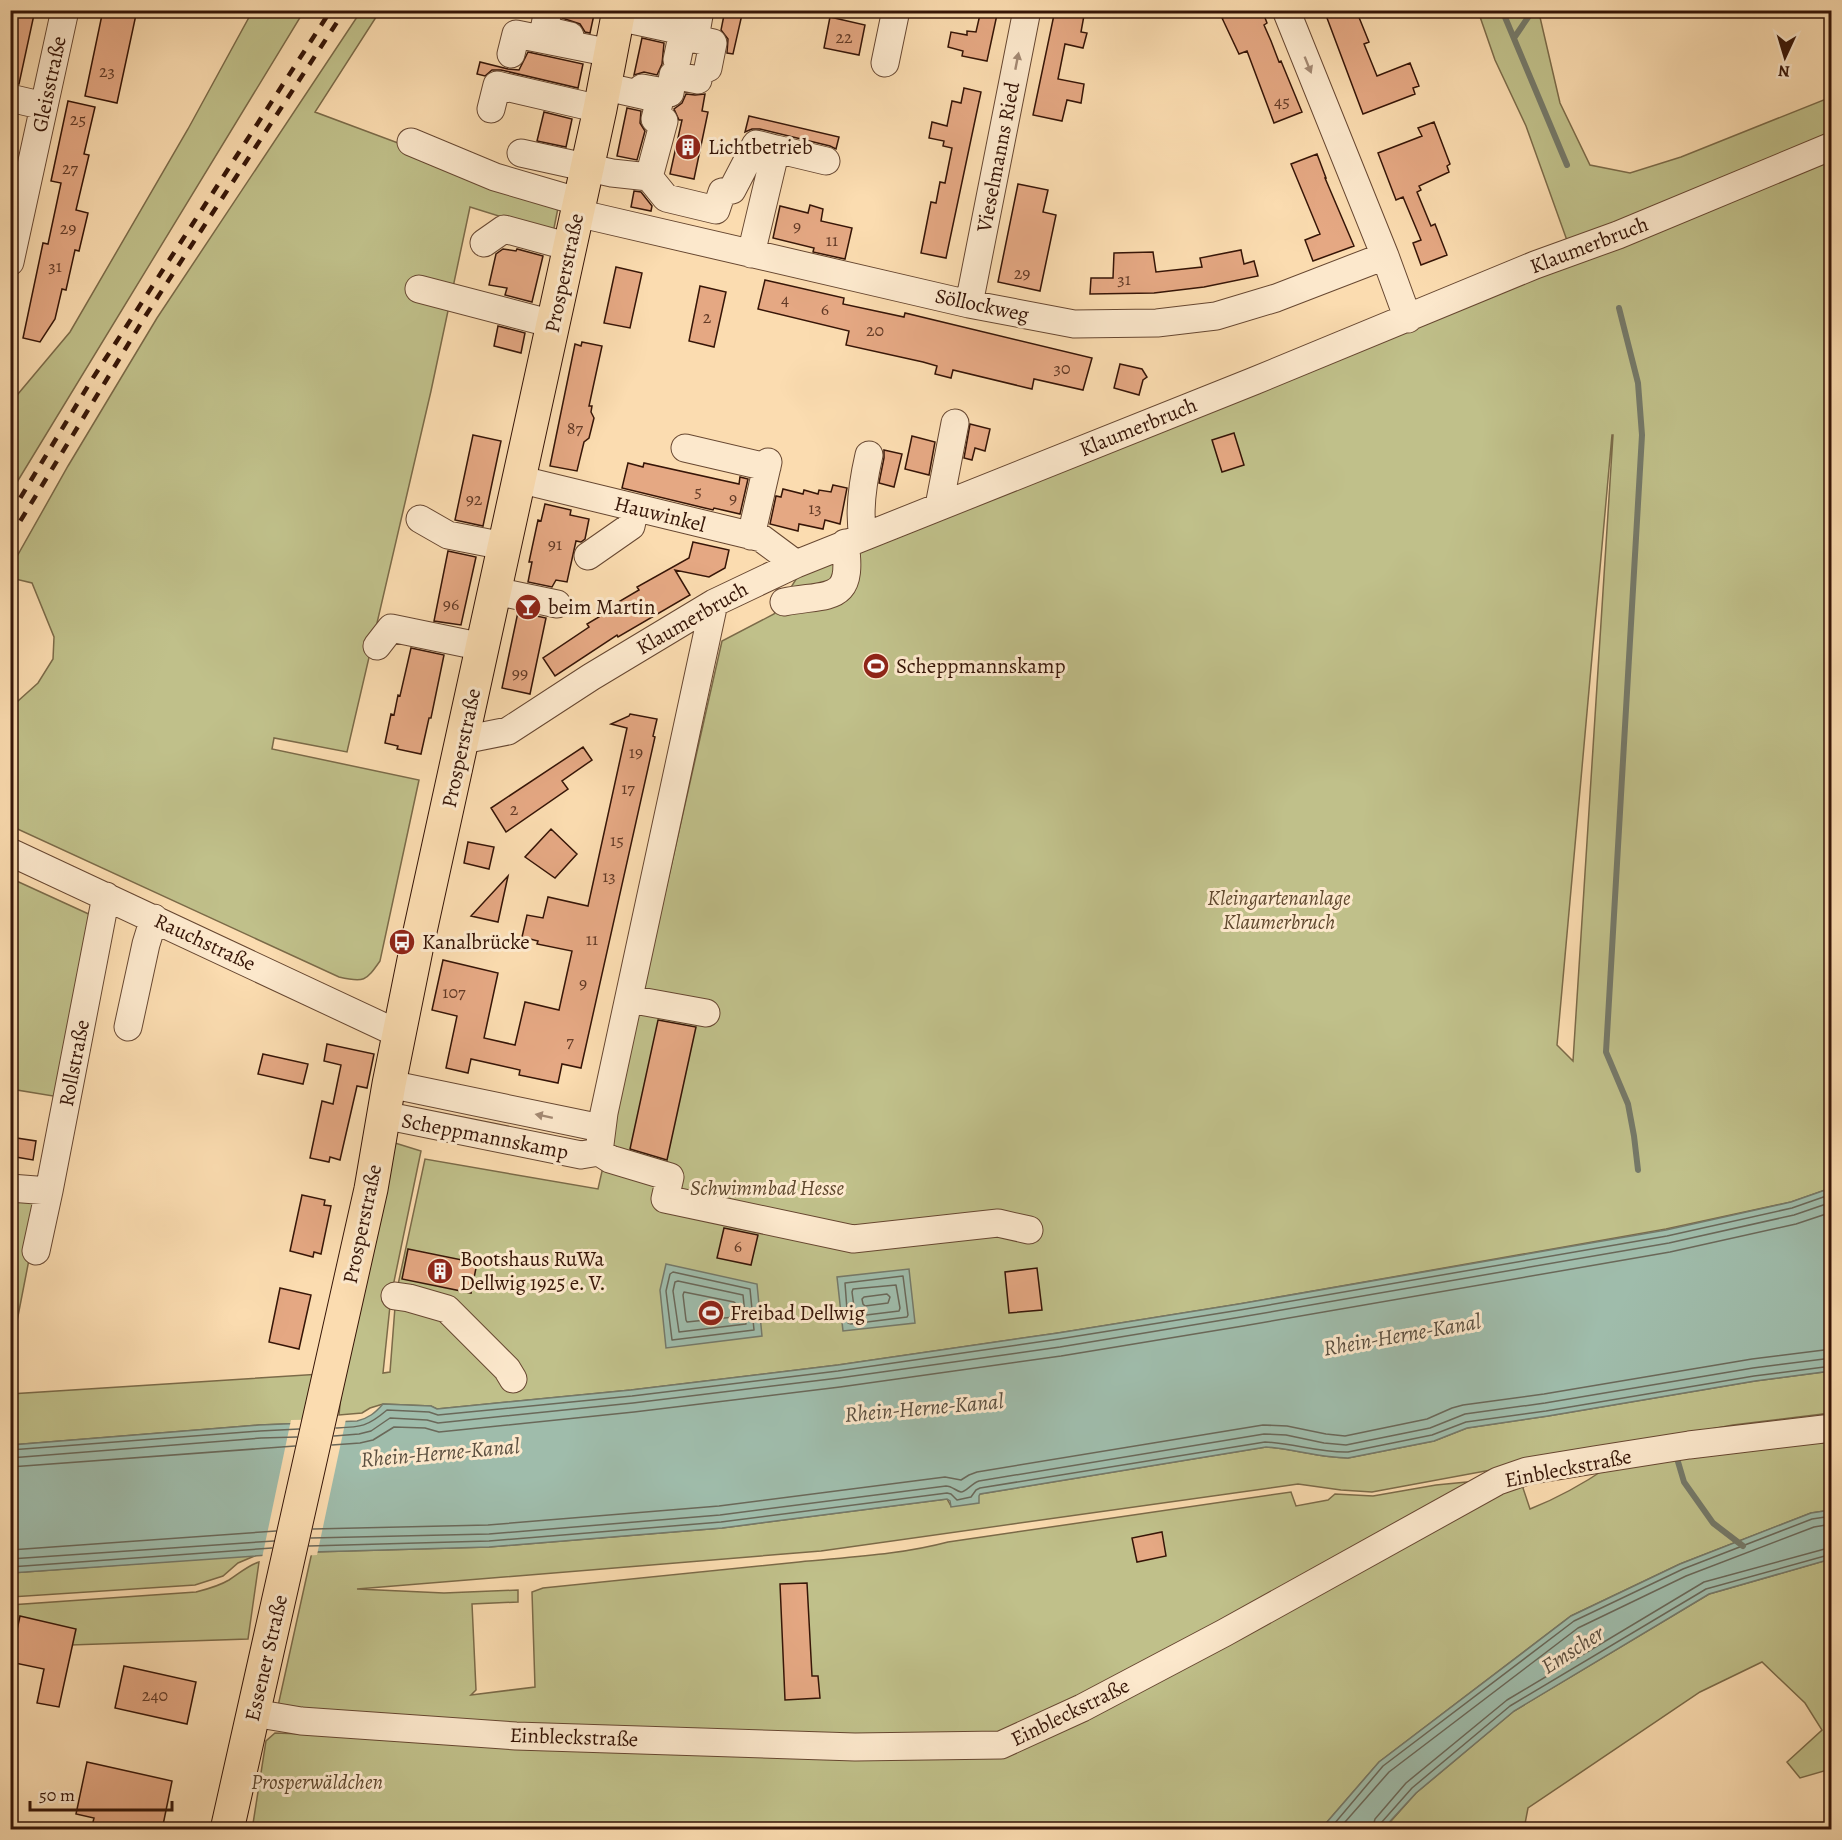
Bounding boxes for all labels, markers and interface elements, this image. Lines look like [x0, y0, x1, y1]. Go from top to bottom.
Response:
house number: 22 [835, 25, 853, 49]
north arrow [1755, 27, 1815, 87]
street label: Gleisstraße [25, 33, 73, 135]
one-way arrow [1013, 52, 1022, 71]
one-way arrow [1304, 56, 1313, 74]
house number: 23 [99, 59, 115, 83]
text: N [1777, 60, 1791, 82]
street label: Vieselmanns Ried [970, 79, 1026, 235]
house number: 45 [1274, 89, 1290, 113]
house number: 25 [70, 107, 86, 131]
building icon: Lichtbetrieb [673, 132, 703, 162]
place label: Lichtbetrieb [708, 133, 813, 161]
house number: 27 [62, 156, 78, 180]
street label: Klaumerbruch [1526, 210, 1652, 280]
street label: Prosperstraße [538, 211, 590, 335]
house number: 9 [793, 214, 801, 238]
house number: 29 [60, 216, 76, 240]
house number: 11 [826, 228, 838, 252]
house number: 31 [48, 254, 62, 278]
house number: 29 [1014, 261, 1030, 285]
house number: 31 [1117, 267, 1131, 291]
street label: Söllockweg [932, 281, 1032, 329]
house number: 4 [781, 287, 789, 311]
house number: 6 [821, 297, 829, 321]
house number: 2 [703, 305, 712, 329]
house number: 20 [866, 318, 884, 342]
house number: 30 [1053, 356, 1071, 380]
street label: Klaumerbruch [1075, 391, 1201, 463]
house number: 87 [567, 416, 584, 440]
house number: 5 [694, 479, 702, 503]
house number: 9 [729, 486, 737, 510]
house number: 92 [466, 487, 483, 511]
street label: Hauwinkel [611, 489, 709, 539]
house number: 13 [808, 496, 822, 520]
house number: 91 [548, 532, 562, 556]
street label: Klaumerbruch [631, 575, 753, 661]
house number: 96 [443, 592, 459, 616]
bar icon: beim Martin [513, 592, 543, 622]
place label: beim Martin [548, 593, 655, 621]
sports icon: Scheppmannskamp [861, 651, 891, 681]
place label: Scheppmannskamp [896, 652, 1066, 680]
house number: 99 [512, 661, 528, 685]
street label: Prosperstraße [435, 686, 487, 810]
house number: 19 [629, 740, 643, 764]
house number: 17 [621, 776, 635, 800]
house number: 2 [510, 797, 519, 821]
house number: 15 [610, 828, 624, 852]
house number: 13 [602, 864, 616, 888]
park label: Kleingartenanlage Klaumerbruch [1207, 884, 1351, 936]
street label: Rauchstraße [150, 906, 260, 978]
bus stop icon: Kanalbrücke [387, 927, 417, 957]
house number: 11 [586, 927, 598, 951]
place label: Kanalbrücke [422, 928, 530, 956]
house number: 9 [579, 971, 587, 995]
house number: 107 [442, 980, 466, 1004]
street label: Rollstraße [52, 1017, 96, 1109]
house number: 7 [566, 1029, 574, 1053]
street label: Scheppmannskamp [399, 1106, 571, 1166]
one-way arrow [535, 1111, 553, 1121]
street label: Prosperstraße [336, 1162, 388, 1286]
park label: Schwimmbad Hesse [690, 1174, 844, 1202]
house number: 6 [734, 1234, 742, 1258]
place label: Bootshaus RuWa Dellwig 1925 e. V. [460, 1245, 606, 1297]
building icon: Bootshaus RuWa Dellwig 1925 e. V. [425, 1256, 455, 1286]
sports icon: Freibad Dellwig [696, 1298, 726, 1328]
place label: Freibad Dellwig [730, 1299, 866, 1327]
water label: Rhein-Herne-Kanal [1321, 1306, 1484, 1364]
water label: Rhein-Herne-Kanal [843, 1386, 1005, 1430]
water label: Rhein-Herne-Kanal [359, 1431, 521, 1475]
street label: Einbleckstraße [1502, 1442, 1634, 1494]
street label: Essener Straße [238, 1592, 294, 1724]
water label: Emscher [1535, 1618, 1611, 1681]
street label: Einbleckstraße [1006, 1671, 1134, 1753]
house number: 240 [142, 1683, 168, 1707]
street label: Einbleckstraße [509, 1721, 639, 1753]
park label: Prosperwäldchen [251, 1768, 383, 1796]
scale bar [30, 1774, 172, 1812]
text: 50 m [39, 1783, 75, 1807]

